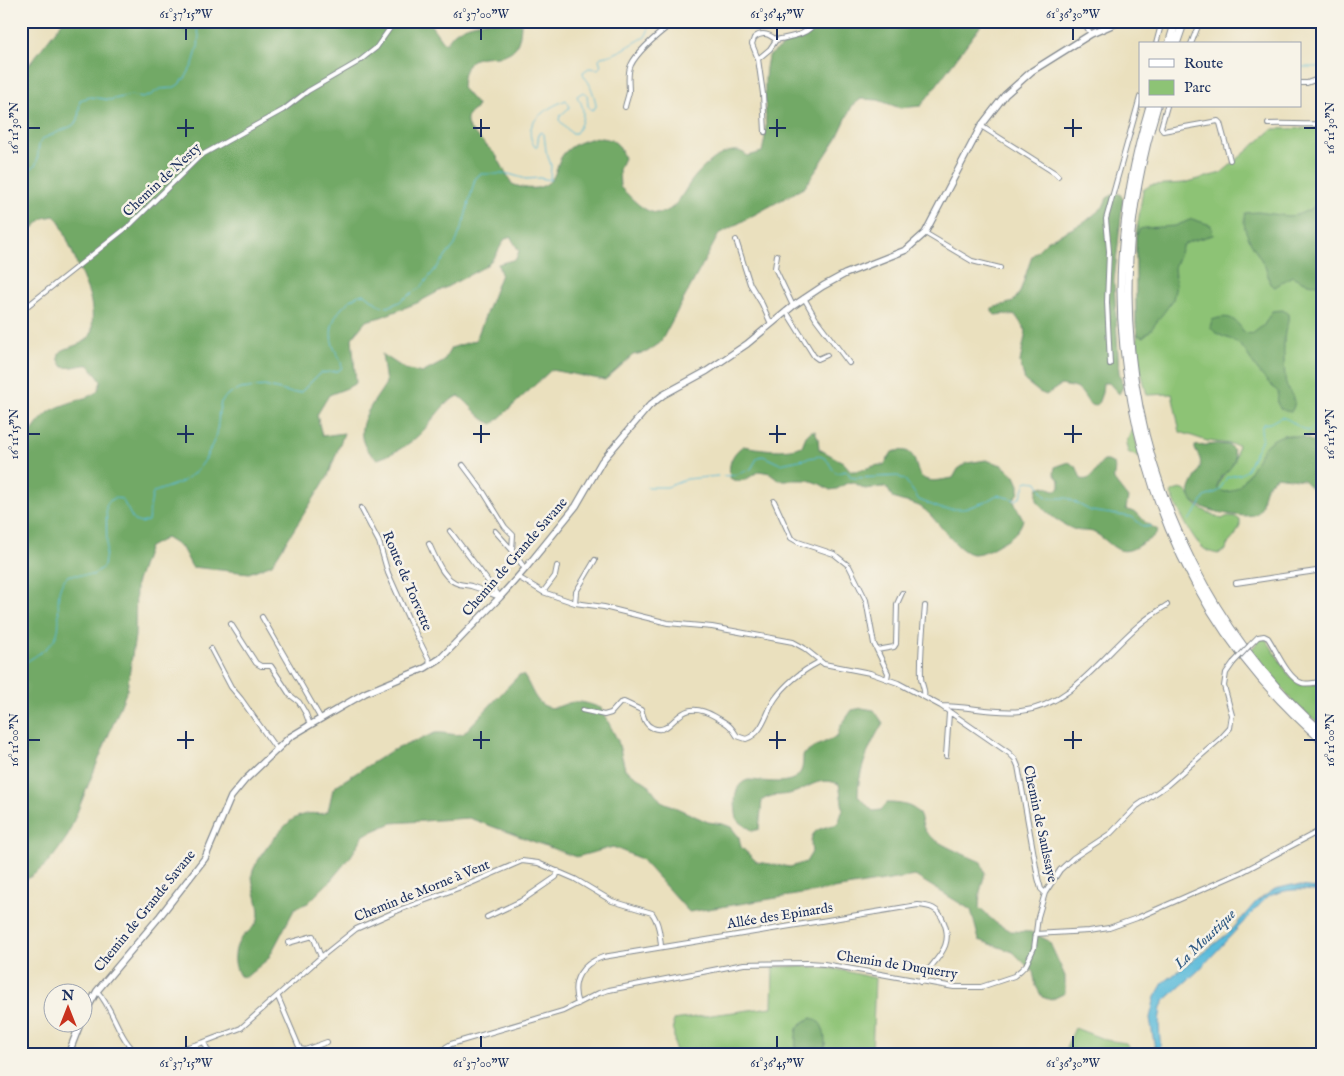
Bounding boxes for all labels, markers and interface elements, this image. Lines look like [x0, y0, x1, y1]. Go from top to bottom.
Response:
text: 61°37'15"W [160, 7, 213, 22]
text: 61°37'00"W [453, 7, 509, 22]
text: 61°36'45"W [750, 7, 804, 22]
text: 61°36'30"W [1046, 7, 1101, 22]
legend [1139, 42, 1302, 108]
text: Route [1184, 54, 1223, 73]
text: Parc [1184, 78, 1211, 97]
text: 16°11'30"N [7, 101, 22, 154]
text: 16°11'30"N [1323, 101, 1338, 154]
street label: Chemin de Nesty [119, 139, 205, 221]
text: 16°11'15"N [7, 408, 22, 459]
text: 16°11'15"N [1323, 408, 1338, 459]
street label: Chemin de Grande Savane [458, 493, 572, 620]
street label: Route de Torvette [378, 528, 436, 634]
text: 16°11'00"N [7, 713, 22, 767]
text: 16°11'00"N [1323, 713, 1338, 767]
street label: Chemin de Saulssaye [1019, 764, 1061, 885]
street label: Chemin de Grande Savane [90, 846, 200, 976]
street label: Chemin de Morne à Vent [352, 855, 493, 926]
street label: Allée des Epinards [725, 899, 834, 933]
water label: La Moustique [1169, 905, 1240, 974]
street label: Chemin de Duquerry [835, 947, 959, 983]
north arrow [42, 984, 92, 1034]
text: N [61, 987, 74, 1005]
text: 61°37'15"W [160, 1056, 213, 1071]
text: 61°37'00"W [453, 1056, 509, 1071]
text: 61°36'45"W [750, 1056, 804, 1071]
text: 61°36'30"W [1046, 1056, 1101, 1071]

